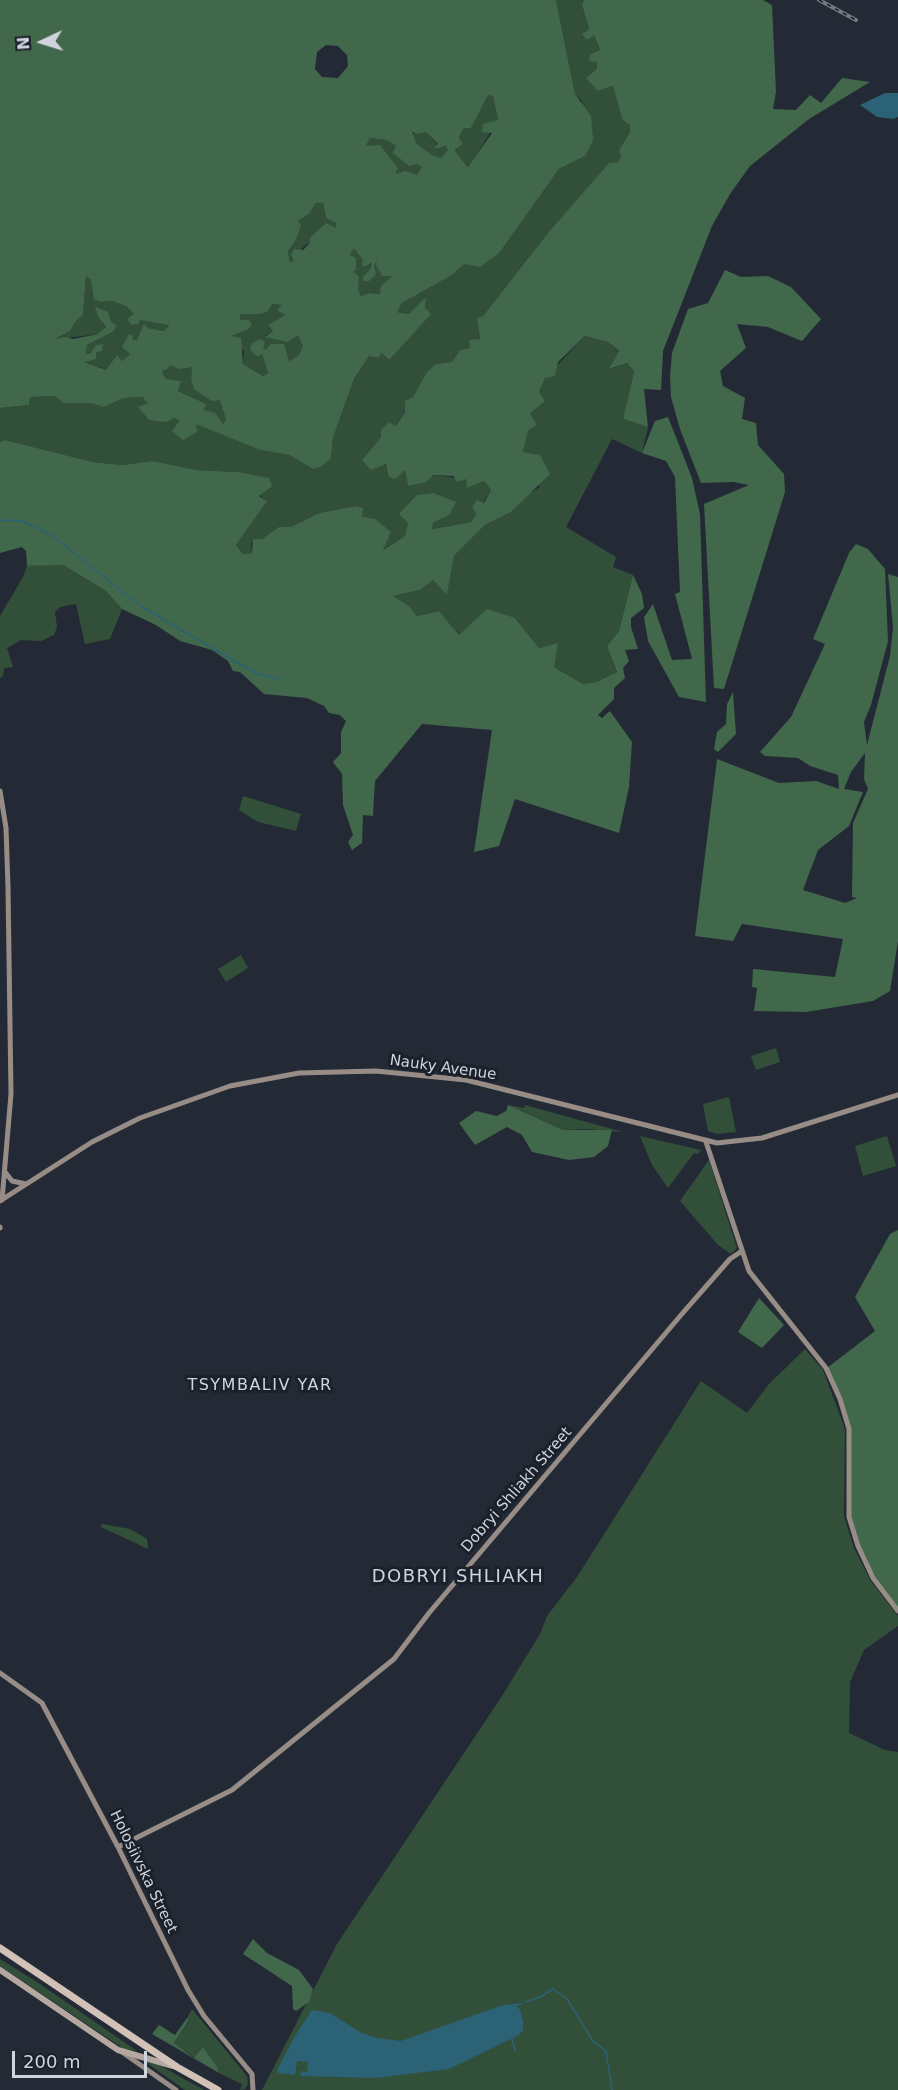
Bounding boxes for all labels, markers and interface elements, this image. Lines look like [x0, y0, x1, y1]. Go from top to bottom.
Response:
north arrow [12, 12, 72, 72]
text: N [14, 36, 33, 51]
street label: Nauky Avenue [389, 1052, 497, 1084]
district label: TSYMBALIV YAR [187, 1376, 333, 1396]
street label: Dobryi Shliakh Street [458, 1424, 576, 1556]
district label: DOBRYI SHLIAKH [372, 1566, 544, 1588]
street label: Holosiivska Street [105, 1808, 181, 1936]
scale bar [15, 2039, 150, 2077]
text: 200 m [23, 2051, 81, 2072]

